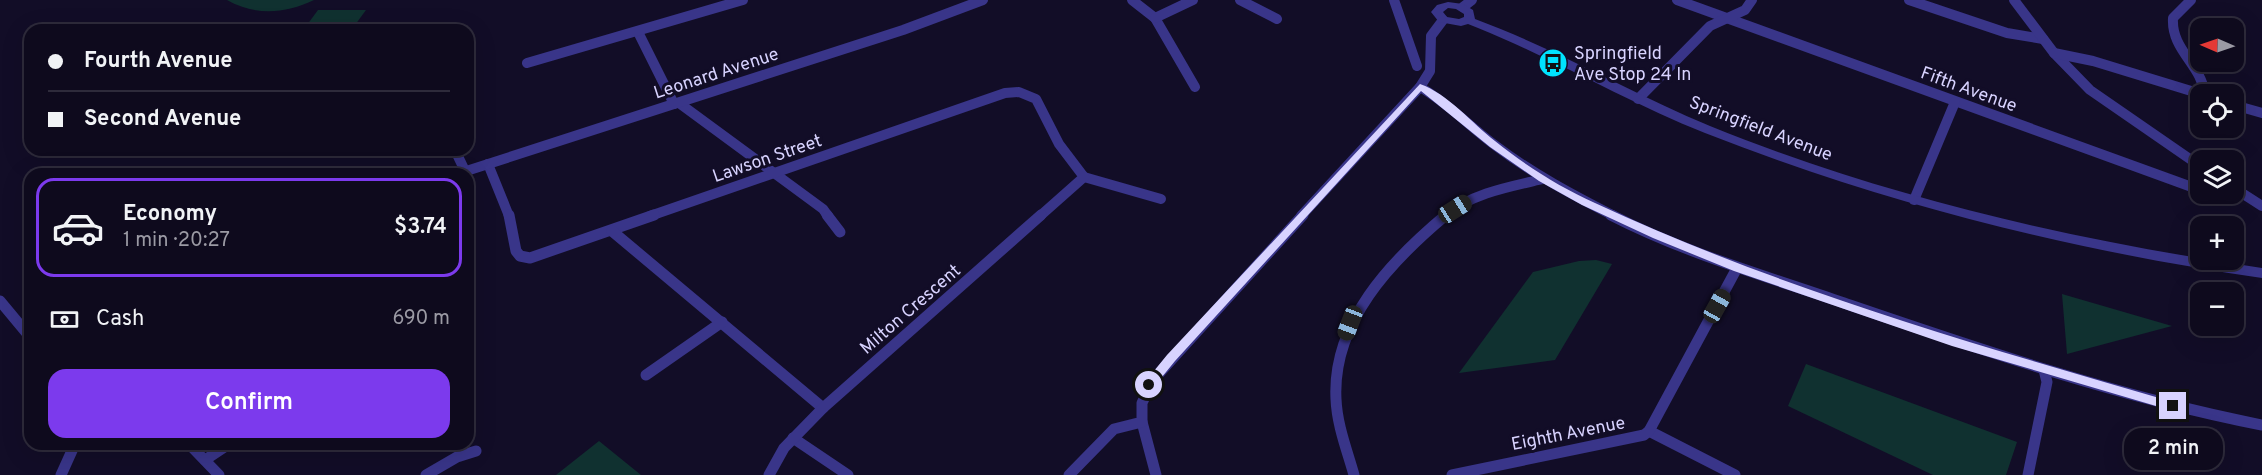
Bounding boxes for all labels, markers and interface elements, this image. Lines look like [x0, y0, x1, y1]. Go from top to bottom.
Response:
north arrow [2190, 18, 2244, 72]
map controls [2190, 18, 2244, 336]
street label: Leonard Avenue [651, 43, 782, 105]
place label: Springfield Ave Stop 24 In [1574, 43, 1691, 87]
bus stop icon: Springfield Ave Stop 24 In [1537, 47, 1569, 79]
text: Fourth Avenue [84, 48, 233, 75]
street label: Fifth Avenue [1917, 62, 2020, 119]
button: locate [2190, 84, 2244, 138]
street label: Springfield Avenue [1686, 91, 1835, 167]
text: Second Avenue [84, 106, 241, 133]
street label: Lawson Street [710, 130, 825, 189]
button: layers [2190, 150, 2244, 204]
car [1435, 192, 1475, 226]
icon: car [51, 201, 105, 255]
text: Economy [123, 201, 217, 228]
text: $3.74 [394, 214, 447, 241]
button: + [2190, 216, 2244, 270]
text: 1 min · 20:27 [123, 228, 230, 254]
street label: Milton Crescent [856, 260, 966, 360]
button: − [2190, 282, 2244, 336]
car [1700, 286, 1734, 326]
icon: cash [48, 303, 81, 336]
car [1335, 303, 1365, 343]
text: Cash [96, 306, 145, 333]
text: 690 m [393, 306, 450, 332]
button: Confirm [48, 369, 450, 438]
route start [1135, 371, 1162, 398]
route end [2159, 392, 2186, 419]
street label: Eighth Avenue [1509, 412, 1627, 457]
callout: 2 min [2124, 427, 2222, 469]
text: 2 min [2148, 436, 2199, 462]

